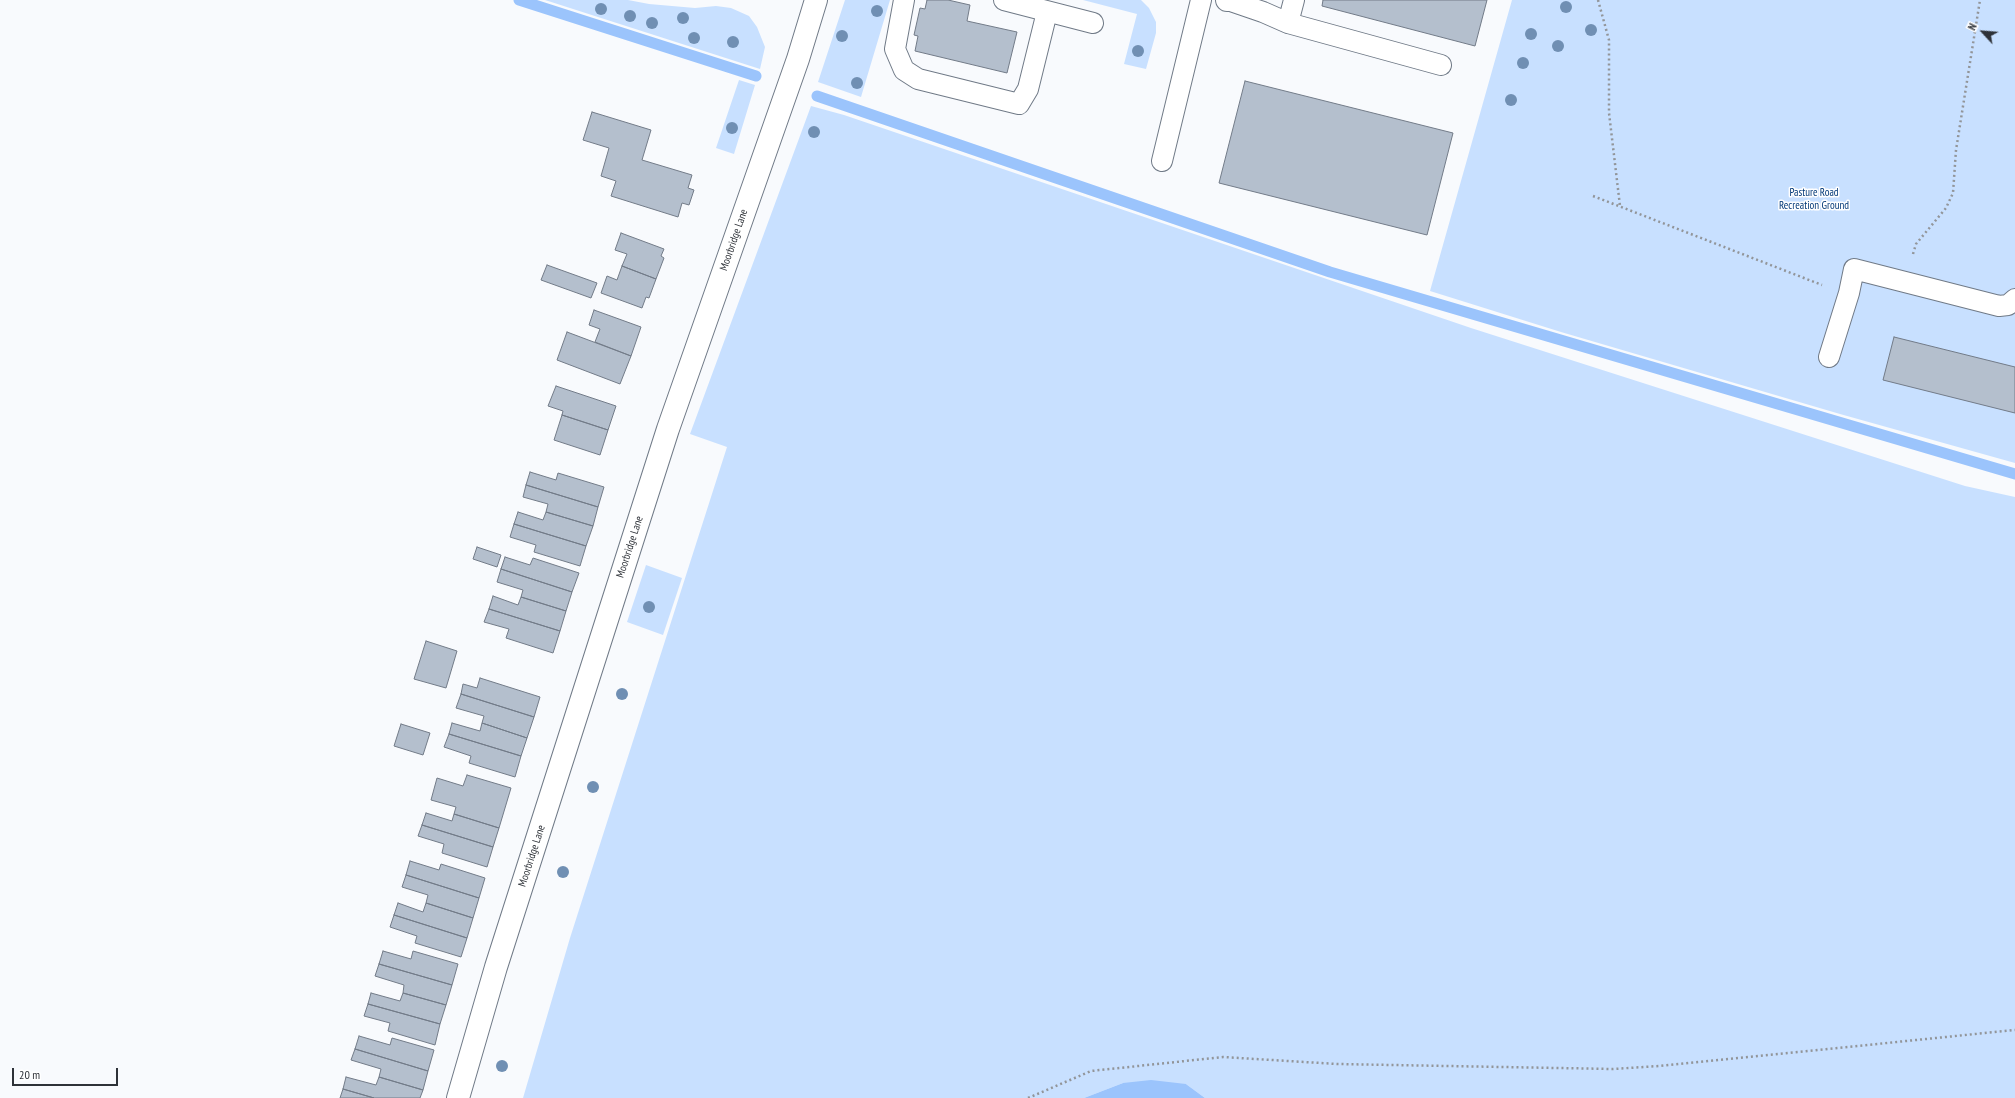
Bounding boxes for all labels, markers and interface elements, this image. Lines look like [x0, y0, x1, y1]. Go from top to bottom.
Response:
north arrow [1963, 12, 2003, 52]
text: N [1965, 21, 1980, 32]
park label: Pasture Road Recreation Ground [1779, 186, 1849, 212]
street label: Moorbridge Lane [717, 207, 751, 273]
street label: Moorbridge Lane [614, 514, 646, 580]
street label: Moorbridge Lane [516, 823, 548, 889]
scale bar [14, 1060, 120, 1086]
text: 20 m [19, 1067, 40, 1082]

